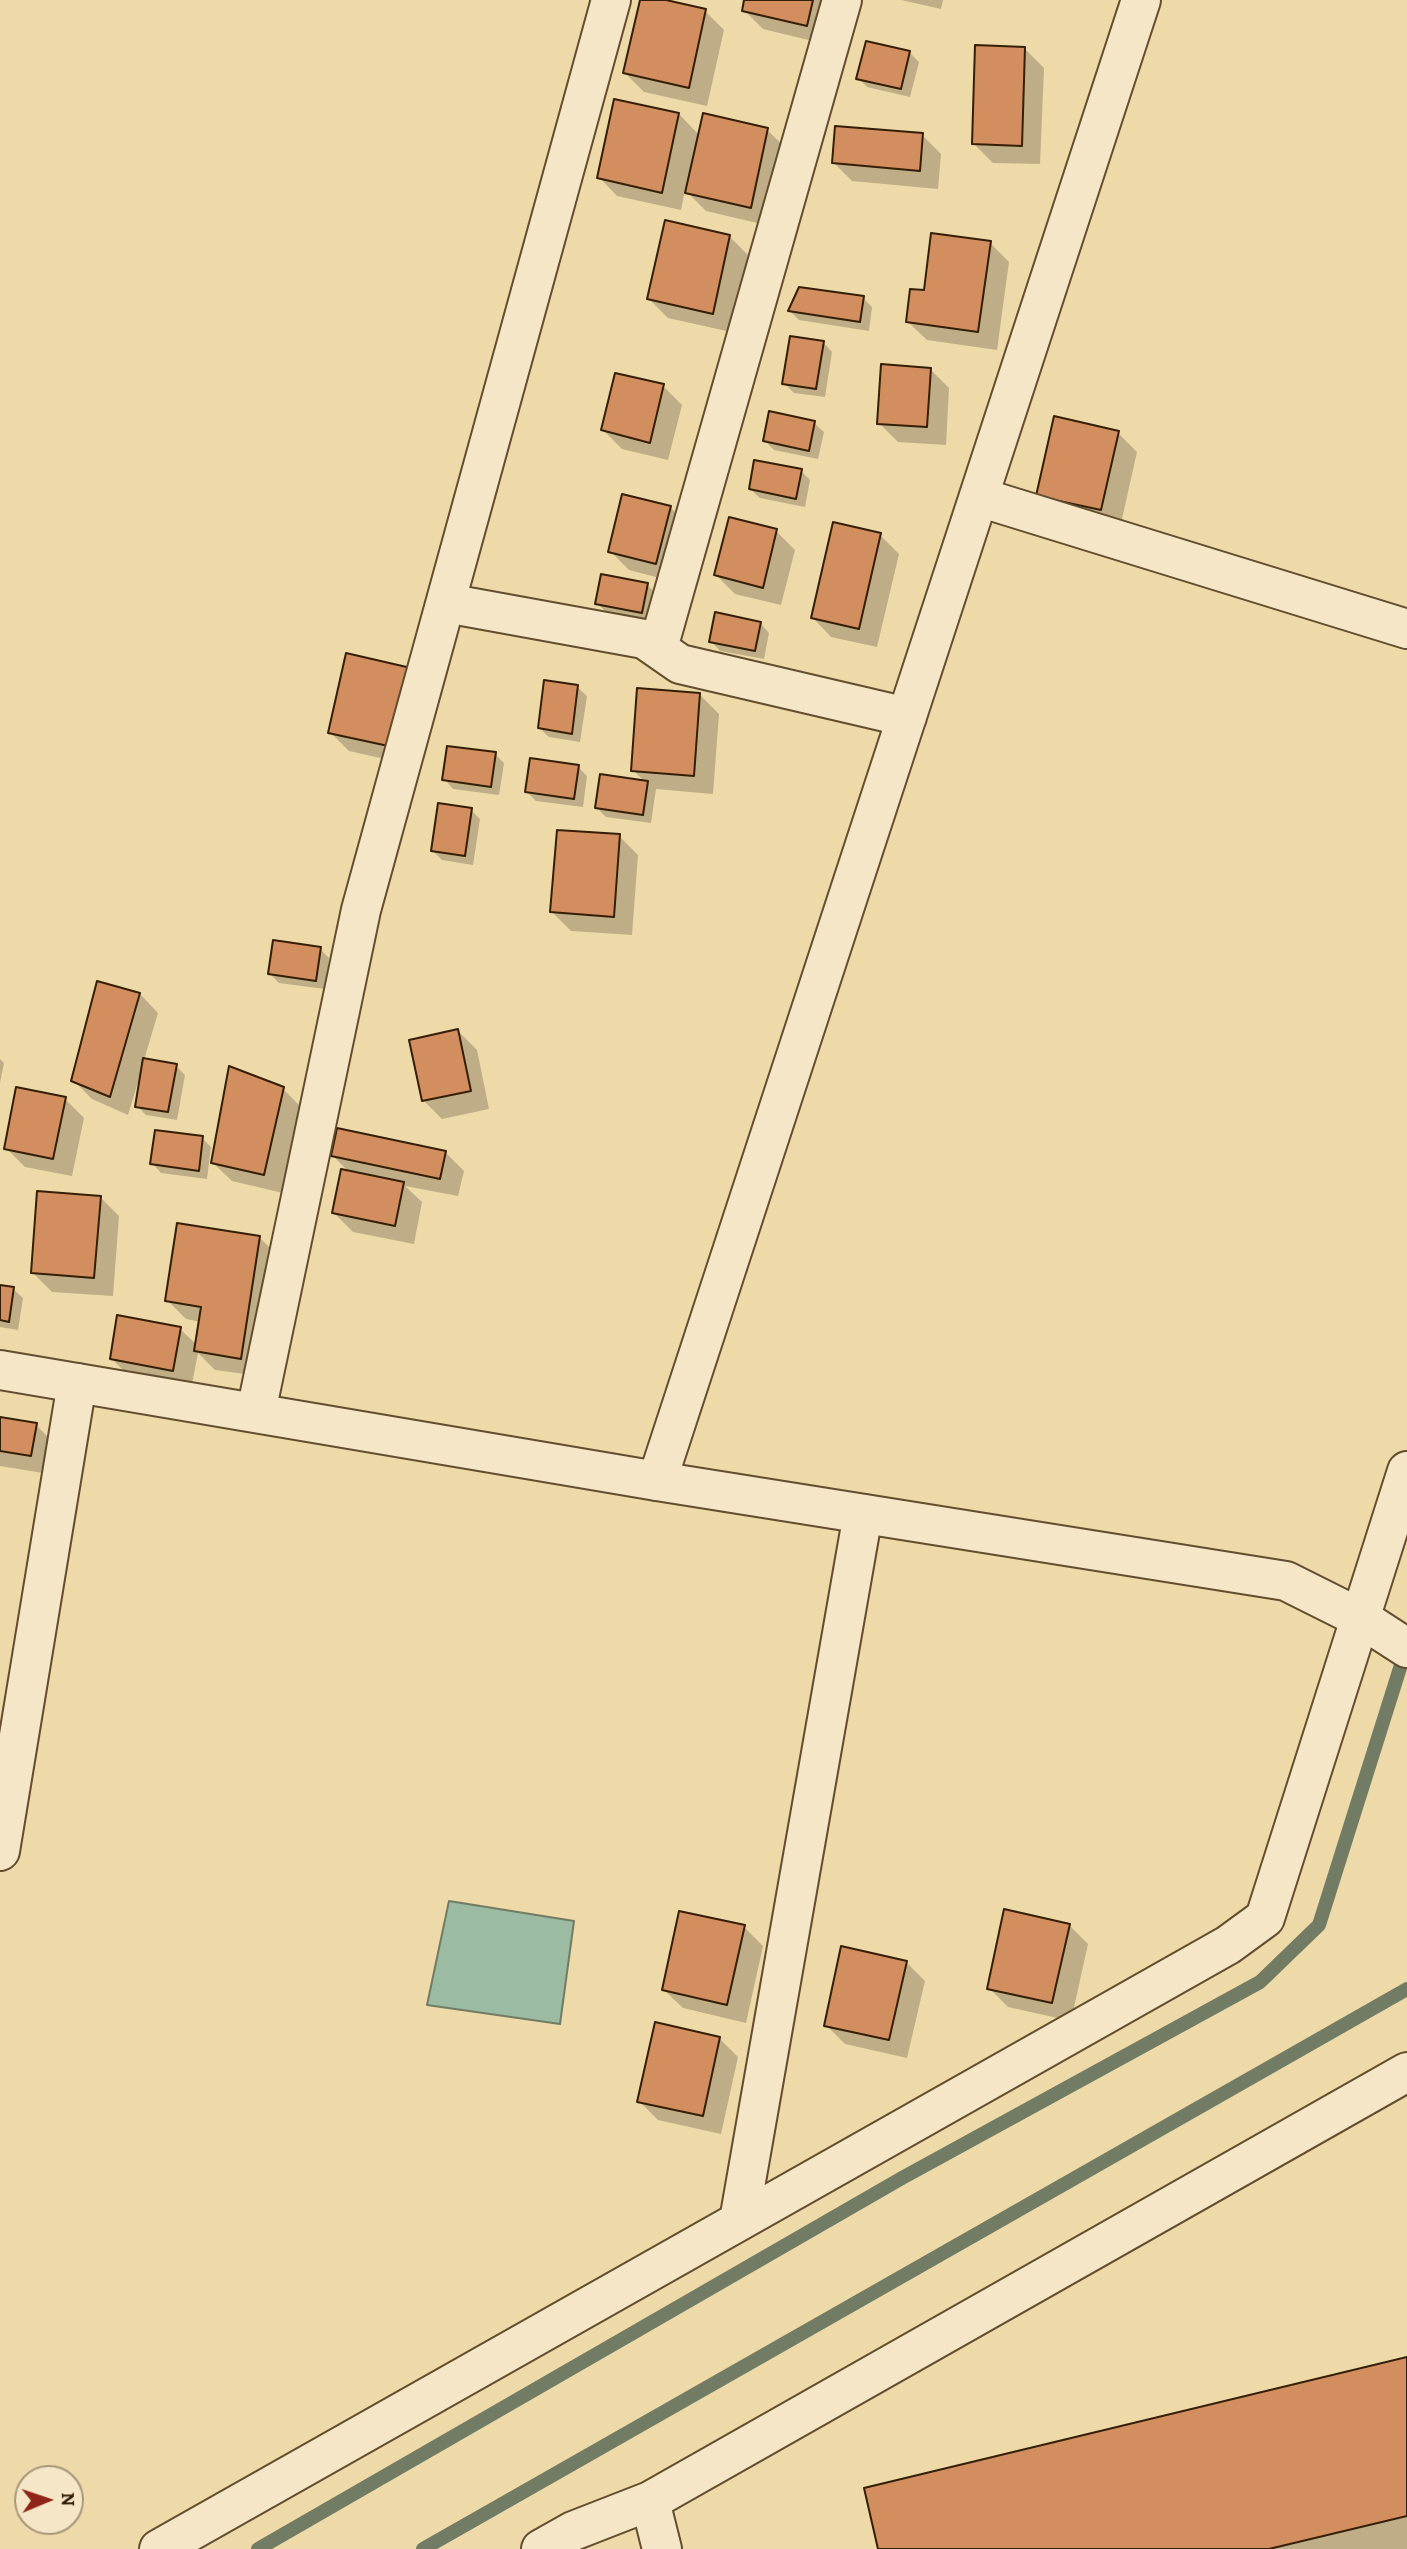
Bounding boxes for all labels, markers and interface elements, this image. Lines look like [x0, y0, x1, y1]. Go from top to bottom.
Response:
north arrow [14, 2465, 84, 2535]
text: N [55, 2492, 81, 2507]

